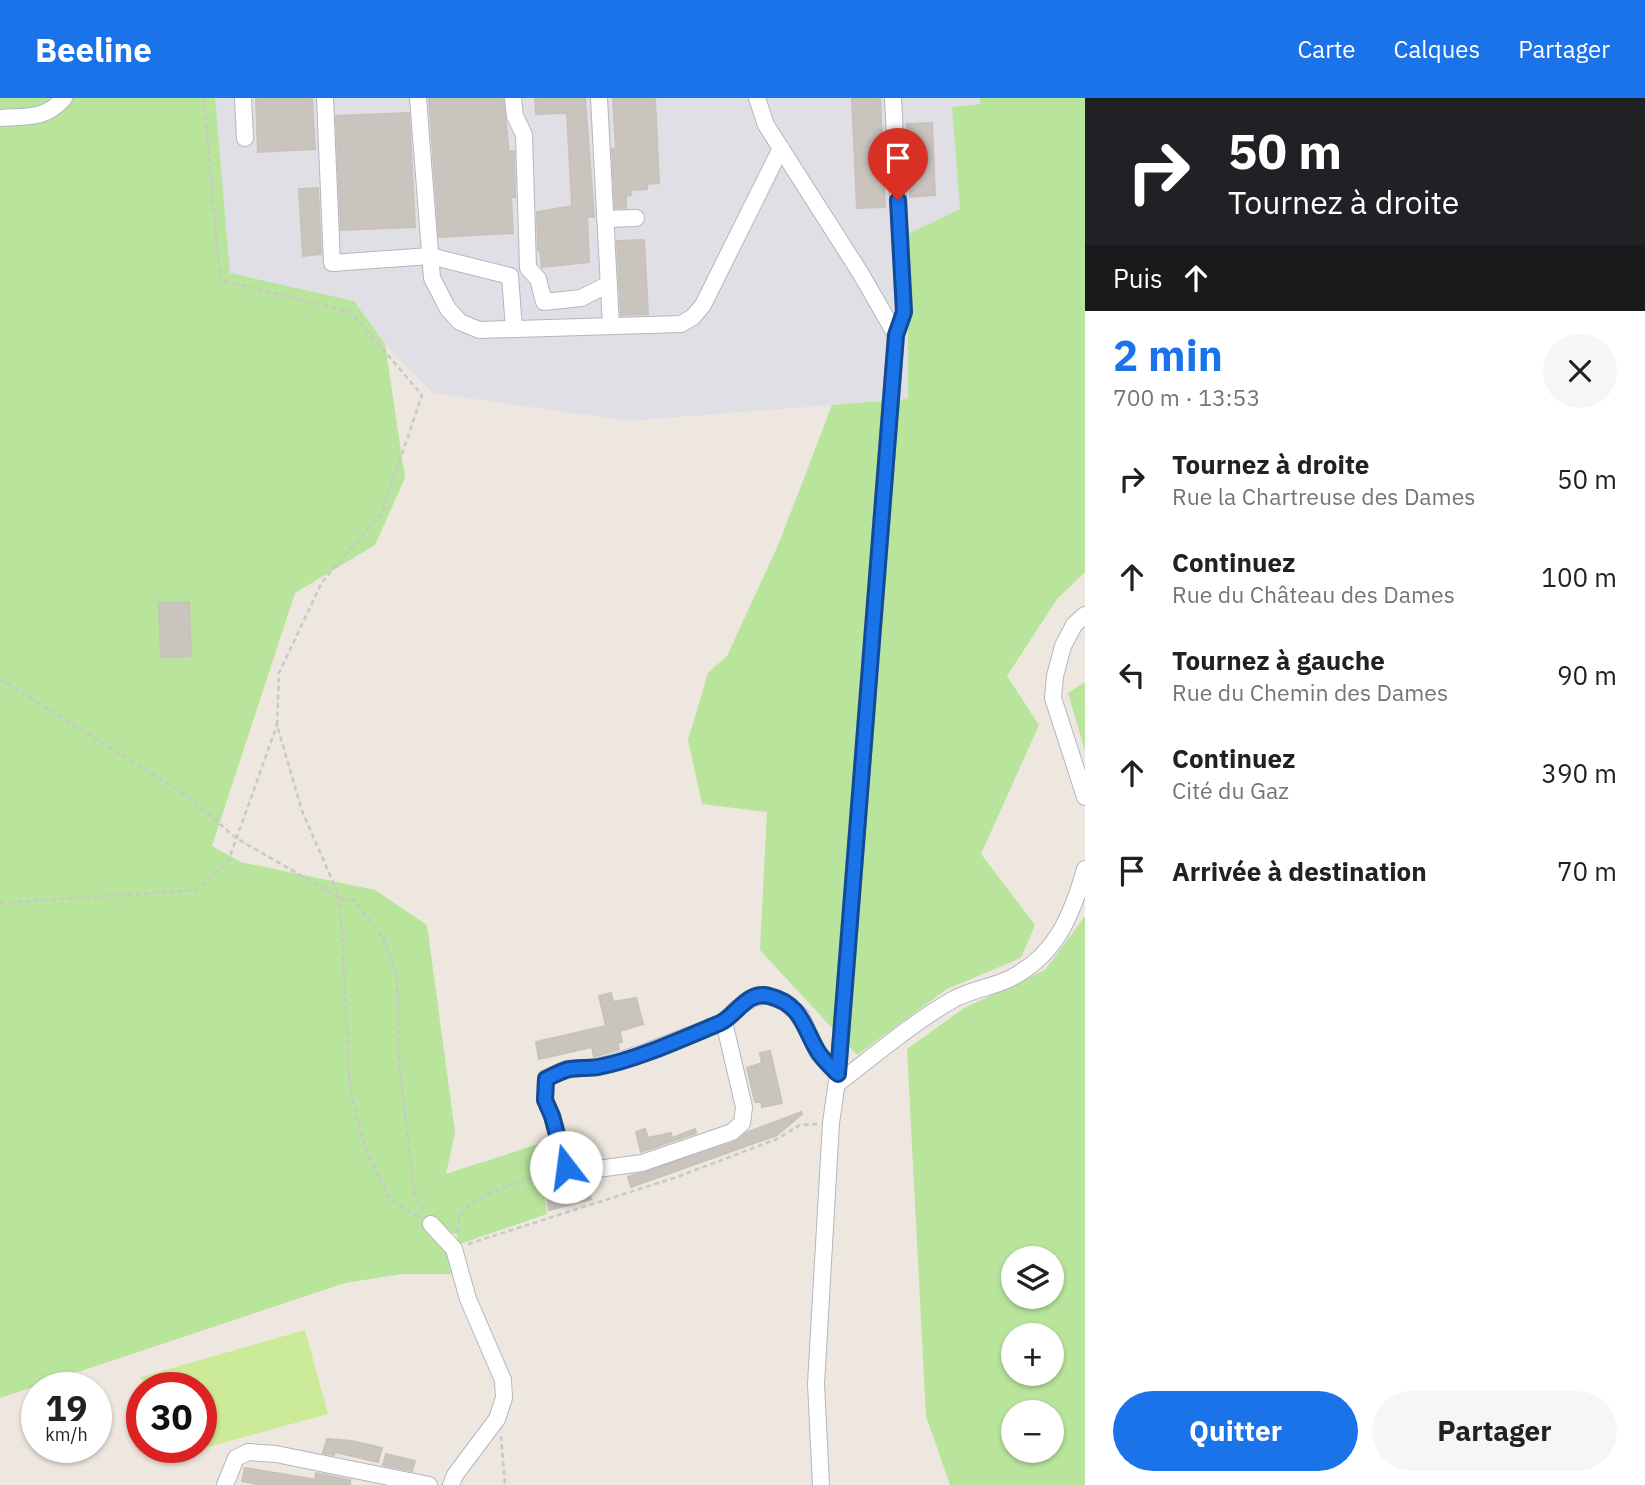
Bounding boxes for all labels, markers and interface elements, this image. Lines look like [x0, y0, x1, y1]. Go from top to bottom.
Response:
text: Beeline [35, 28, 152, 71]
text: Carte [1297, 33, 1356, 65]
text: Calques [1394, 33, 1480, 65]
text: Partager [1518, 33, 1610, 65]
text: 50 m [1228, 119, 1342, 182]
icon: right [1113, 126, 1204, 217]
pin [868, 128, 928, 200]
icon: arrive [879, 139, 917, 177]
text: Tournez à droite [1228, 181, 1459, 223]
icon: ahead [1177, 259, 1215, 297]
text: Puis [1113, 261, 1163, 295]
text: 2 min [1113, 328, 1223, 383]
button: close [1543, 334, 1617, 408]
text: 700 m · 13:53 [1113, 382, 1260, 412]
text: Tournez à droite [1172, 447, 1369, 481]
icon: right [1113, 460, 1151, 498]
text: 50 m [1557, 462, 1617, 496]
text: Rue la Chartreuse des Dames [1172, 481, 1476, 511]
text: Continuez [1172, 545, 1295, 579]
icon: ahead [1113, 558, 1151, 596]
text: 100 m [1541, 560, 1617, 594]
text: Rue du Château des Dames [1172, 579, 1455, 609]
text: Tournez à gauche [1172, 643, 1385, 677]
icon: left [1113, 656, 1151, 694]
text: 90 m [1557, 658, 1617, 692]
text: Rue du Chemin des Dames [1172, 677, 1448, 707]
text: Continuez [1172, 741, 1295, 775]
icon: ahead [1113, 754, 1151, 792]
text: 390 m [1541, 756, 1617, 790]
text: Cité du Gaz [1172, 775, 1289, 805]
icon: arrive [1113, 852, 1151, 890]
text: Arrivée à destination [1172, 854, 1427, 888]
text: 70 m [1557, 854, 1617, 888]
position arrow [529, 1130, 603, 1204]
map controls [1001, 1246, 1064, 1463]
button: layers [1001, 1246, 1064, 1309]
button: + [1001, 1323, 1064, 1386]
speed limit sign: 30 [126, 1372, 217, 1463]
text: 19 [45, 1385, 88, 1431]
button: Quitter [1113, 1391, 1358, 1471]
button: Partager [1372, 1391, 1617, 1471]
button: − [1001, 1400, 1064, 1463]
text: km/h [45, 1423, 88, 1446]

